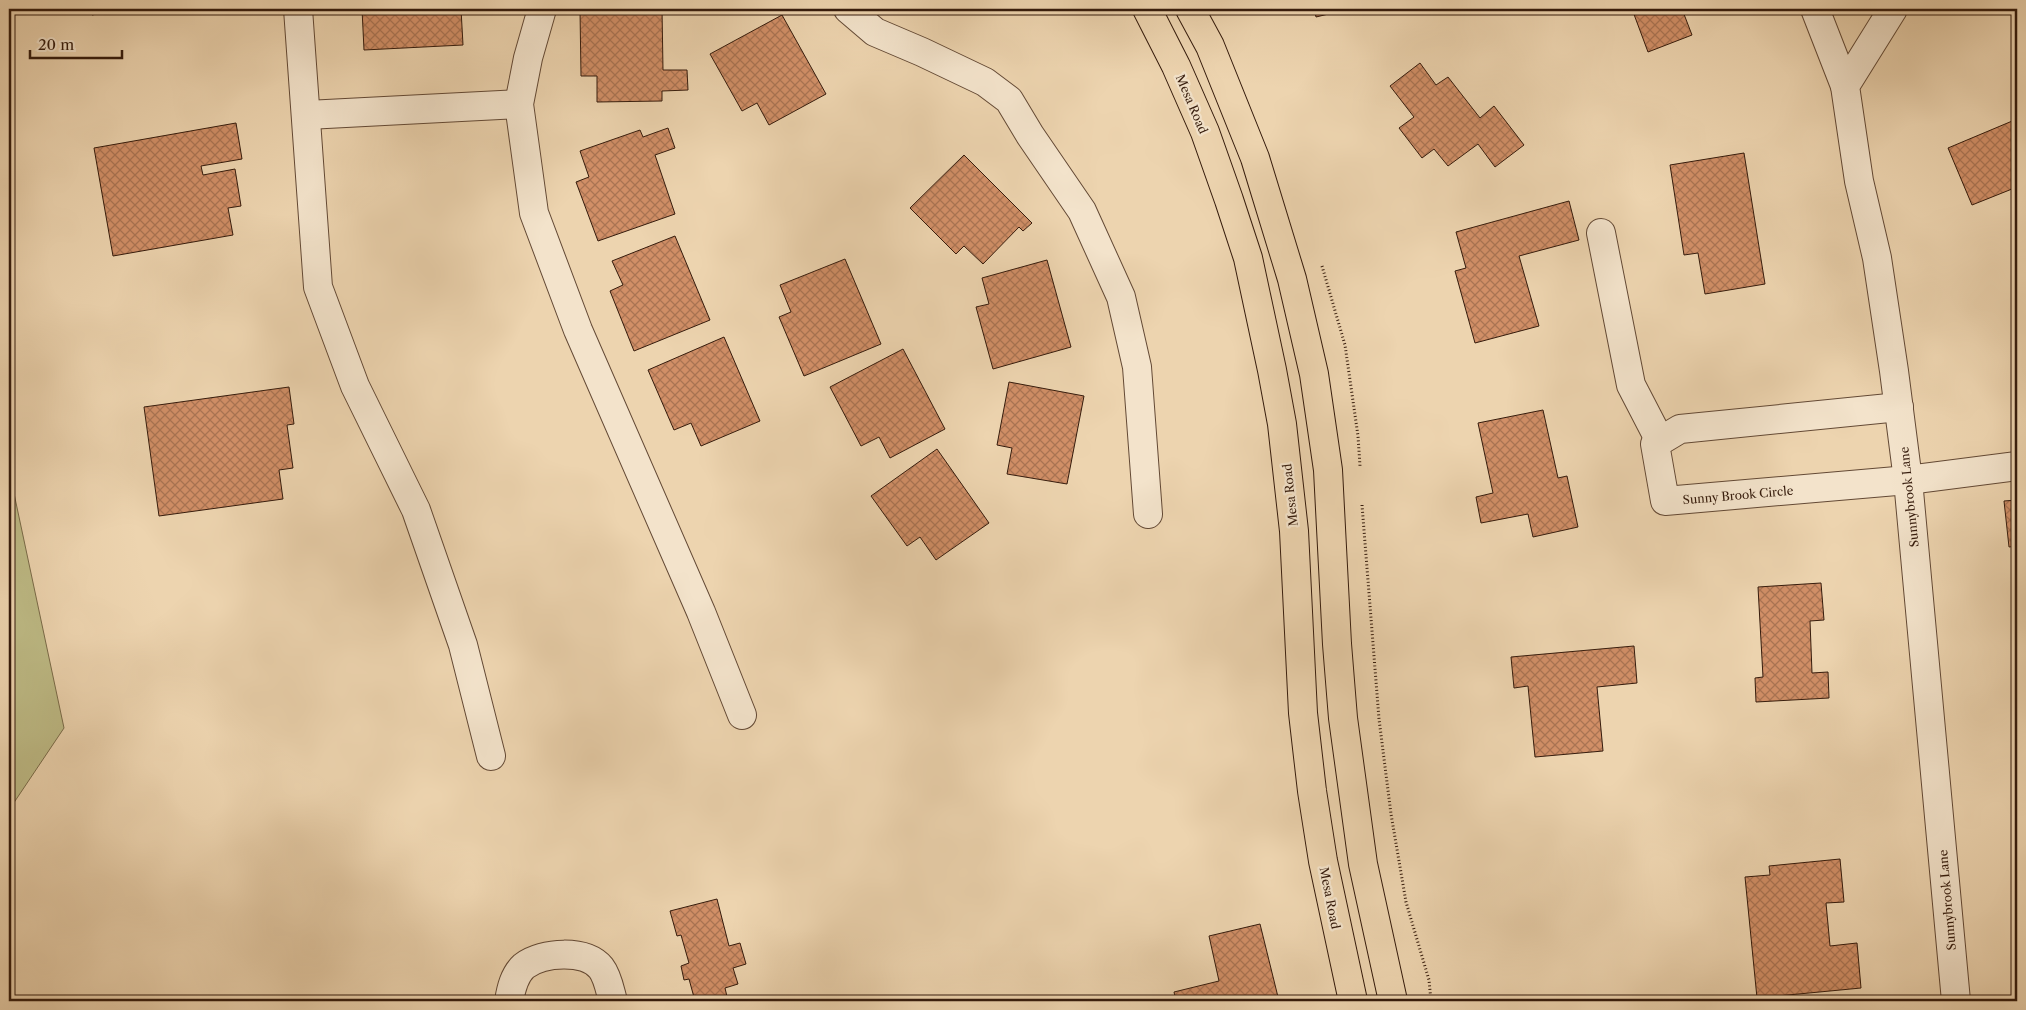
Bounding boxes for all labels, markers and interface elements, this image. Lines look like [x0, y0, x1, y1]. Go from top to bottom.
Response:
scale bar [30, 28, 122, 60]
text: 20 m [38, 35, 74, 54]
street label: Mesa Road [1173, 72, 1211, 136]
street label: Sunnybrook Lane [1896, 446, 1922, 548]
street label: Mesa Road [1279, 462, 1301, 527]
street label: Sunny Brook Circle [1682, 483, 1794, 507]
street label: Sunnybrook Lane [1935, 849, 1959, 951]
street label: Mesa Road [1317, 866, 1343, 931]

